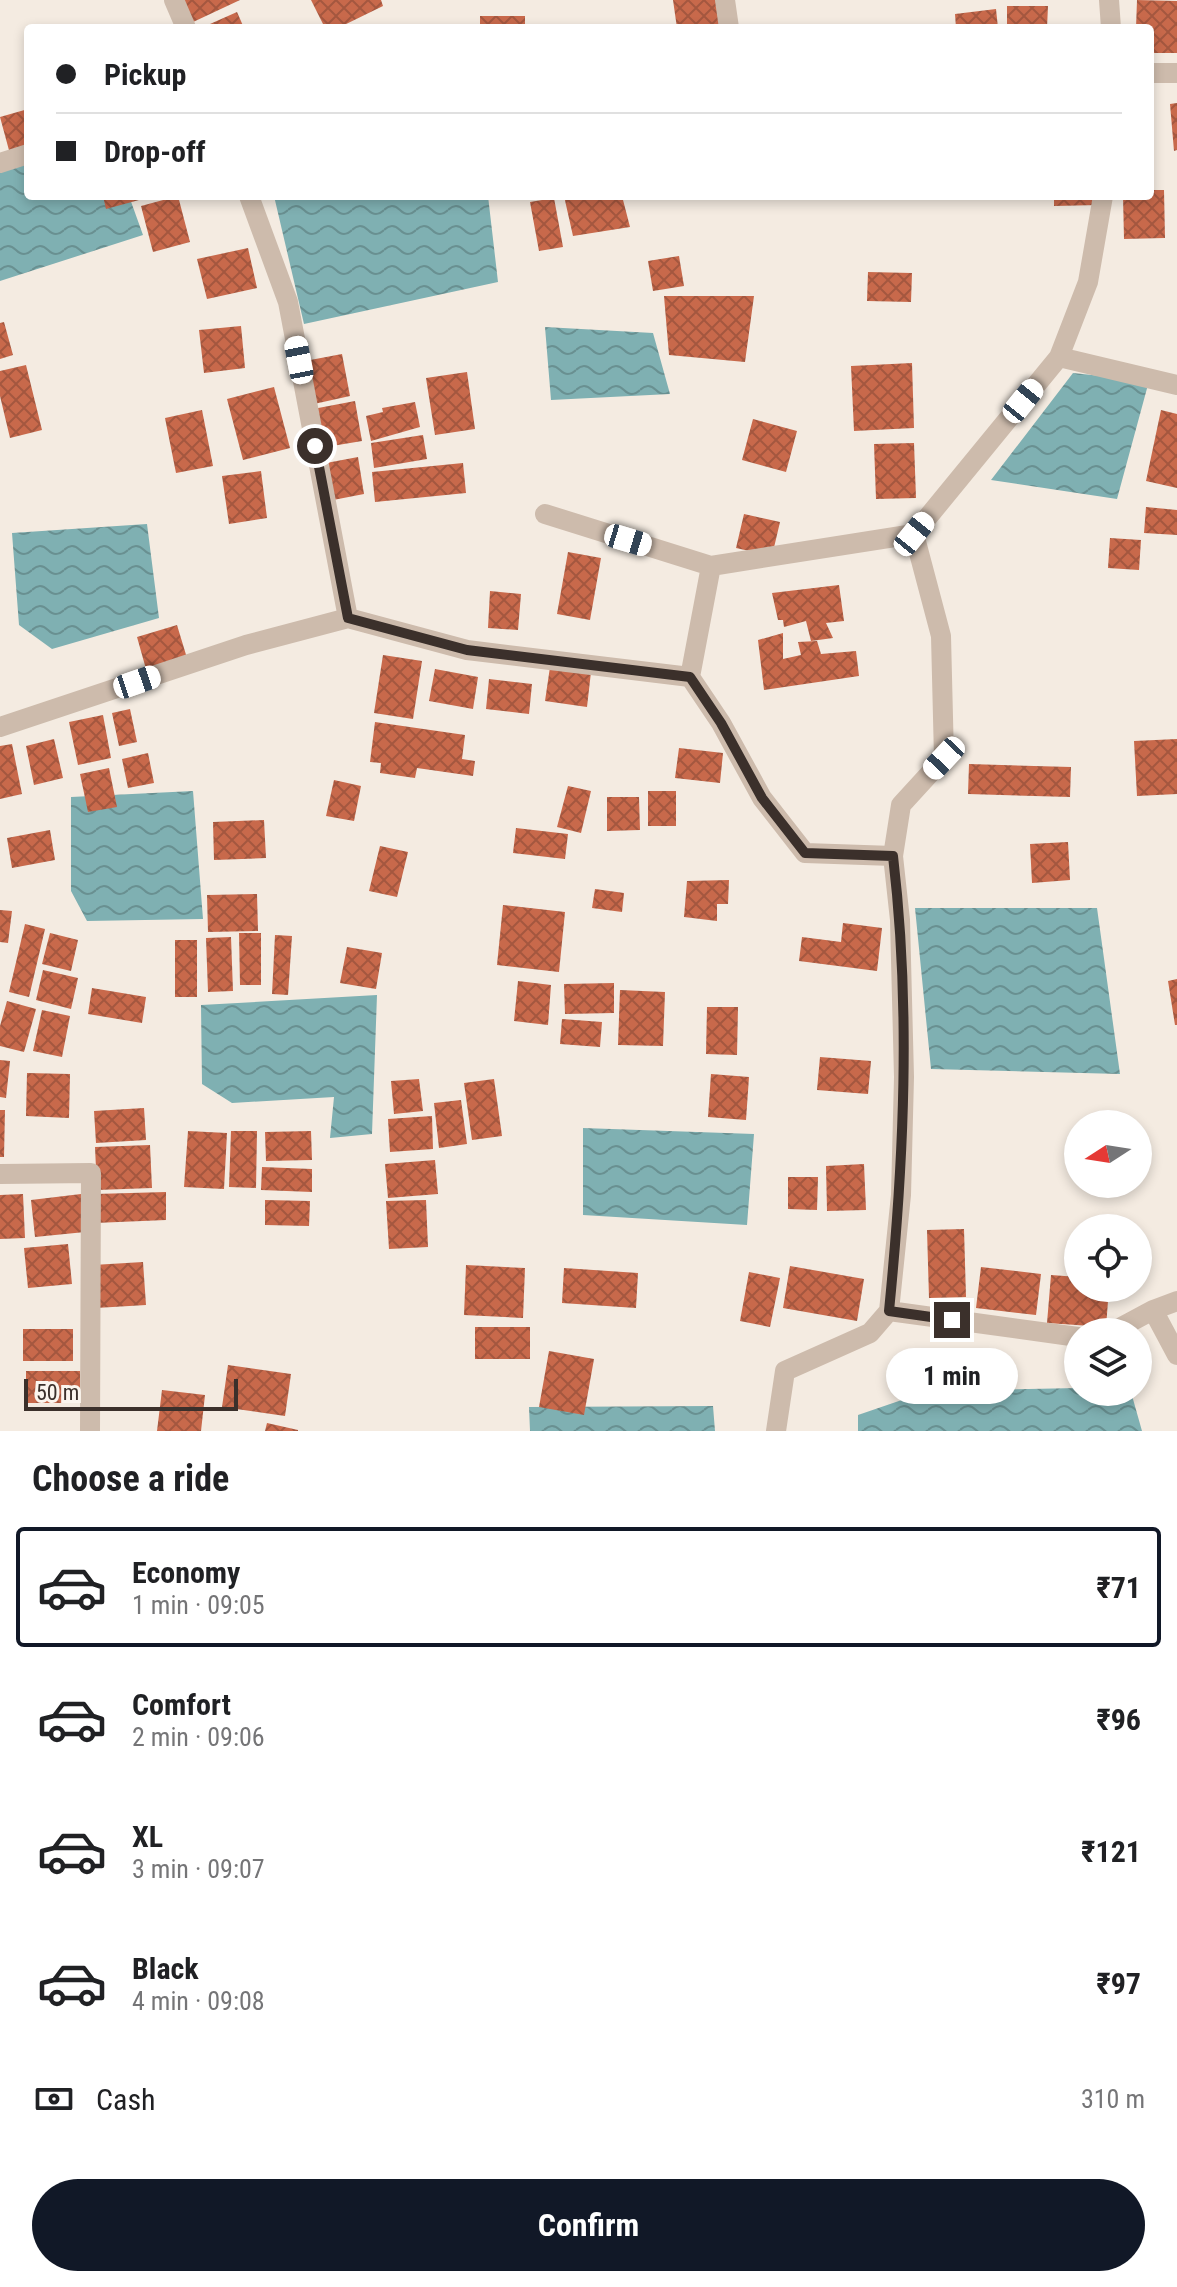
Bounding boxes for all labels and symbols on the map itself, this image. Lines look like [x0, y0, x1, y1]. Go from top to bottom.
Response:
car [283, 334, 315, 386]
car [999, 375, 1047, 427]
route start [297, 428, 333, 464]
car [890, 508, 938, 560]
car [602, 522, 654, 558]
car [110, 663, 164, 701]
car [919, 732, 969, 784]
north arrow [1064, 1110, 1152, 1198]
route end [934, 1302, 970, 1338]
callout: 1 min [886, 1348, 1018, 1404]
scale bar [24, 1375, 238, 1411]

